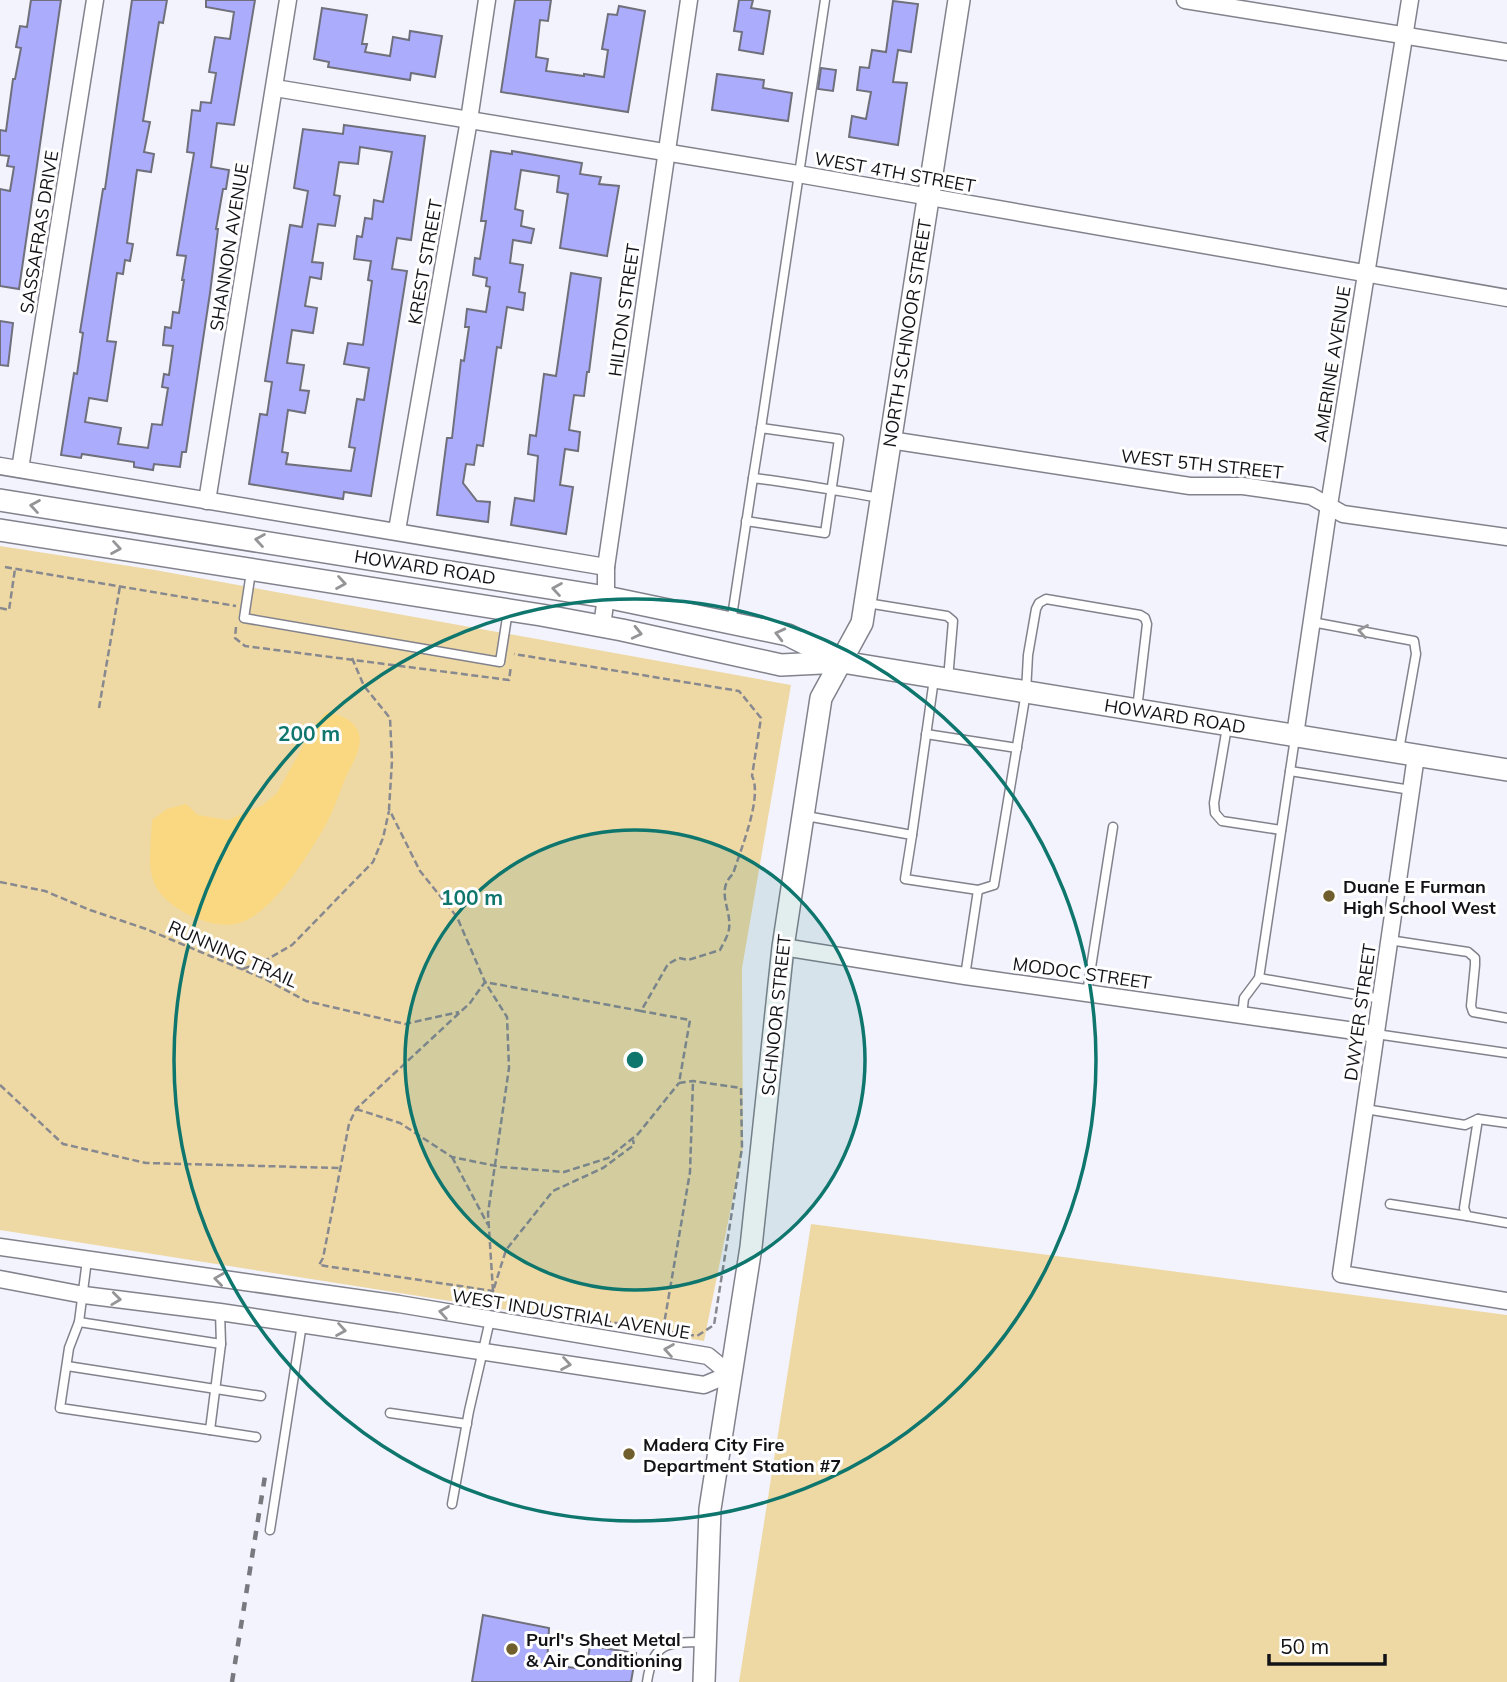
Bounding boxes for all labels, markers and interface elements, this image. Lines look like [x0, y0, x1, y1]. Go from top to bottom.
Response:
street label: WEST 4TH STREET [813, 147, 977, 198]
street label: SASSAFRAS DRIVE [15, 149, 63, 315]
street label: SHANNON AVENUE [204, 161, 254, 333]
street label: KREST STREET [403, 197, 447, 326]
street label: NORTH SCHNOOR STREET [878, 217, 936, 449]
street label: HILTON STREET [603, 242, 645, 378]
street label: AMERINE AVENUE [1308, 284, 1356, 444]
street label: WEST 5TH STREET [1120, 444, 1284, 484]
one-way arrow [30, 498, 41, 513]
one-way arrow [254, 533, 266, 548]
one-way arrow [110, 540, 122, 555]
street label: HOWARD ROAD [353, 544, 497, 590]
one-way arrow [335, 576, 347, 591]
one-way arrow [551, 582, 563, 597]
one-way arrow [1357, 624, 1369, 639]
one-way arrow [631, 625, 643, 639]
one-way arrow [774, 628, 786, 642]
street label: HOWARD ROAD [1103, 693, 1247, 739]
text: 200 m [278, 720, 340, 746]
place label: Duane E Furman High School West [1343, 875, 1496, 919]
text: 100 m [441, 884, 503, 910]
marker: Duane E Furman High School West [1321, 888, 1337, 904]
street label: RUNNING TRAIL [165, 915, 301, 993]
street label: SCHNOOR STREET [756, 933, 796, 1097]
street label: DWYER STREET [1339, 942, 1381, 1082]
street label: MODOC STREET [1011, 952, 1153, 994]
centre of rings [623, 1048, 647, 1072]
one-way arrow [213, 1271, 225, 1286]
street label: WEST INDUSTRIAL AVENUE [450, 1284, 692, 1344]
one-way arrow [110, 1292, 121, 1307]
one-way arrow [438, 1305, 450, 1320]
one-way arrow [335, 1322, 347, 1337]
one-way arrow [663, 1343, 674, 1358]
one-way arrow [560, 1356, 572, 1371]
place label: Madera City Fire Department Station #7 [643, 1433, 841, 1477]
marker: Madera City Fire Department Station #7 [621, 1446, 637, 1462]
scale bar [1269, 1622, 1384, 1666]
place label: Purl's Sheet Metal & Air Conditioning [526, 1628, 682, 1672]
text: 50 m [1280, 1633, 1329, 1659]
marker: Purl's Sheet Metal & Air Conditioning [504, 1641, 520, 1657]

